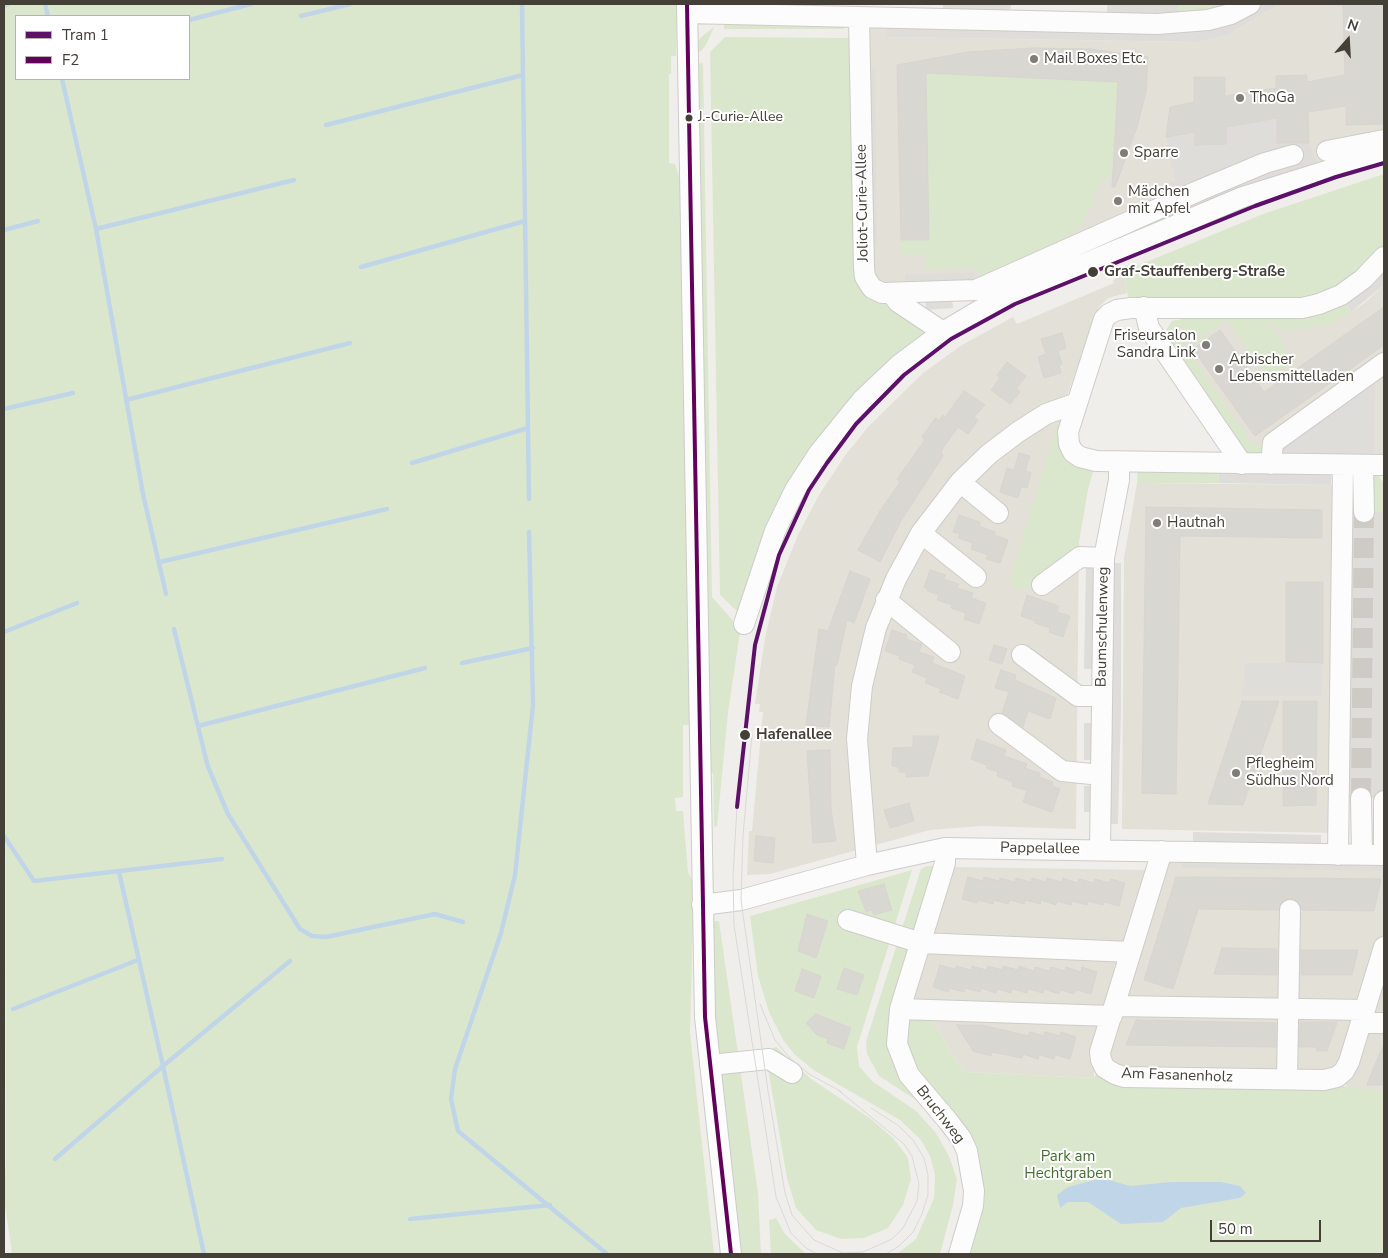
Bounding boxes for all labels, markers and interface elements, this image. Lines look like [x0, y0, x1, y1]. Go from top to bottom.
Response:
legend [15, 15, 190, 80]
north arrow [1323, 15, 1373, 65]
text: N [1345, 15, 1361, 36]
text: Tram 1 [62, 25, 109, 45]
text: F2 [62, 50, 79, 70]
place label: Mail Boxes Etc. [1044, 50, 1146, 68]
marker: Mail Boxes Etc. [1028, 53, 1040, 65]
place label: ThoGa [1250, 89, 1295, 107]
marker: ThoGa [1234, 92, 1246, 104]
place label: J.-Curie-Allee [698, 110, 783, 126]
marker: J.-Curie-Allee [684, 113, 694, 123]
street label: Joliot-Curie-Allee [853, 144, 873, 262]
place label: Sparre [1134, 144, 1179, 162]
marker: Sparre [1118, 147, 1130, 159]
place label: Mädchen mit Apfel [1128, 183, 1190, 218]
marker: Mädchen mit Apfel [1112, 195, 1124, 207]
place label: Graf-Stauffenberg-Straße [1104, 263, 1285, 281]
marker: Graf-Stauffenberg-Straße [1086, 265, 1100, 279]
place label: Friseursalon Sandra Link [1114, 327, 1196, 362]
marker: Friseursalon Sandra Link [1200, 339, 1212, 351]
place label: Arbischer Lebensmittelladen [1229, 351, 1354, 386]
marker: Arbischer Lebensmittelladen [1213, 363, 1225, 375]
place label: Hautnah [1167, 514, 1225, 532]
marker: Hautnah [1151, 517, 1163, 529]
street label: Baumschulenweg [1093, 567, 1113, 687]
place label: Hafenallee [756, 726, 832, 744]
marker: Hafenallee [738, 728, 752, 742]
place label: Pflegheim Südhus Nord [1246, 755, 1334, 790]
marker: Pflegheim Südhus Nord [1230, 767, 1242, 779]
street label: Pappelallee [1000, 839, 1080, 859]
street label: Am Fasanenholz [1121, 1065, 1233, 1087]
street label: Bruchweg [912, 1082, 968, 1148]
park label: Park am Hechtgraben [1024, 1148, 1112, 1183]
scale bar [1213, 1210, 1324, 1242]
text: 50 m [1218, 1219, 1253, 1239]

